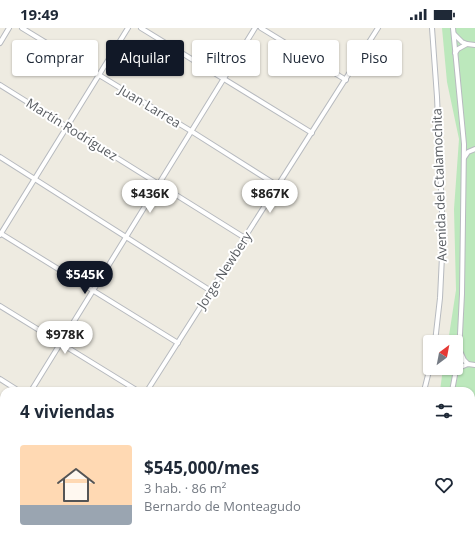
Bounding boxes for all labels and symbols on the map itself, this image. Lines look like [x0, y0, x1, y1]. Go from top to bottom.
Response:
street label: Juan Larrea [114, 79, 184, 132]
street label: Martín Rodríguez [23, 94, 121, 164]
street label: Avenida del Ctalamochita [427, 108, 451, 262]
pin: $436K [122, 180, 178, 214]
pin: $867K [242, 180, 298, 214]
street label: Jorge Newbery [191, 228, 256, 314]
pin: $545K [57, 261, 113, 295]
pin: $978K [37, 321, 93, 355]
north arrow [423, 335, 463, 375]

